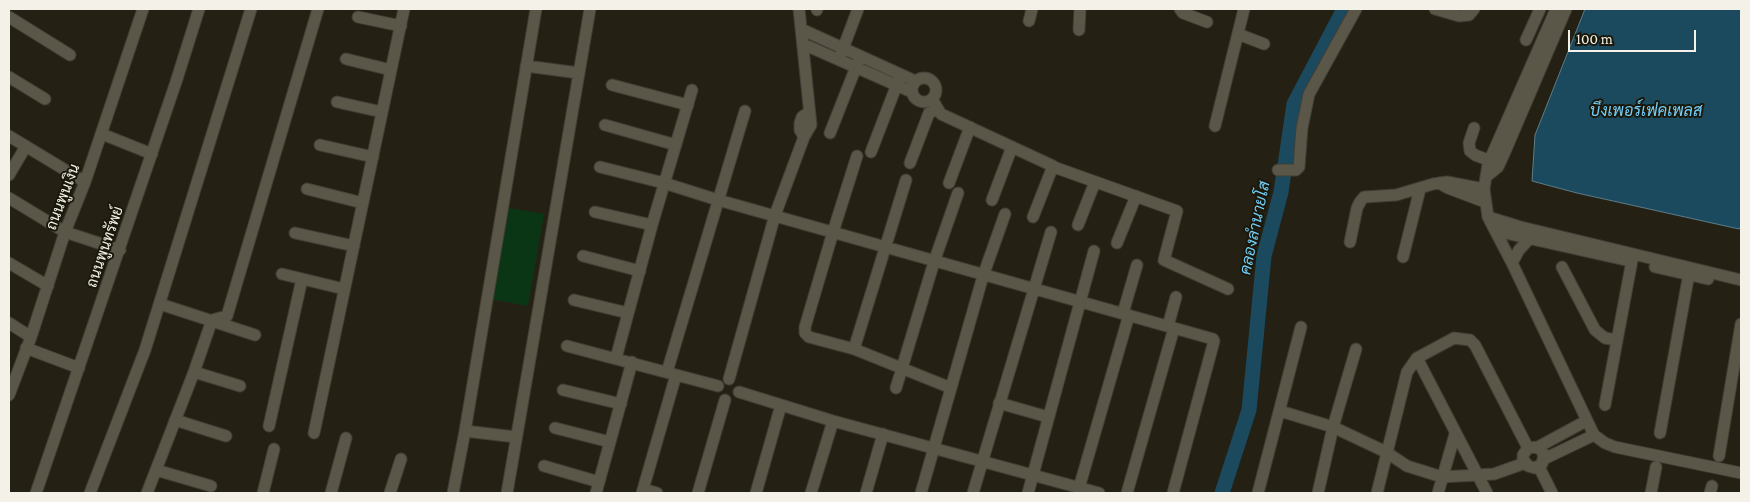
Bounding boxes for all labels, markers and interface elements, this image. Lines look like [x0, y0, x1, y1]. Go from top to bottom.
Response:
scale bar [1570, 20, 1698, 52]
text: 100 m [1576, 31, 1613, 47]
water label: บึงเพอร์เฟคเพลส [1590, 101, 1702, 121]
street label: ถนนพูนเงิน [42, 161, 84, 233]
water label: คลองลำนายโส [1236, 180, 1274, 276]
street label: ถนนพูนทรัพย์ [83, 204, 127, 290]

